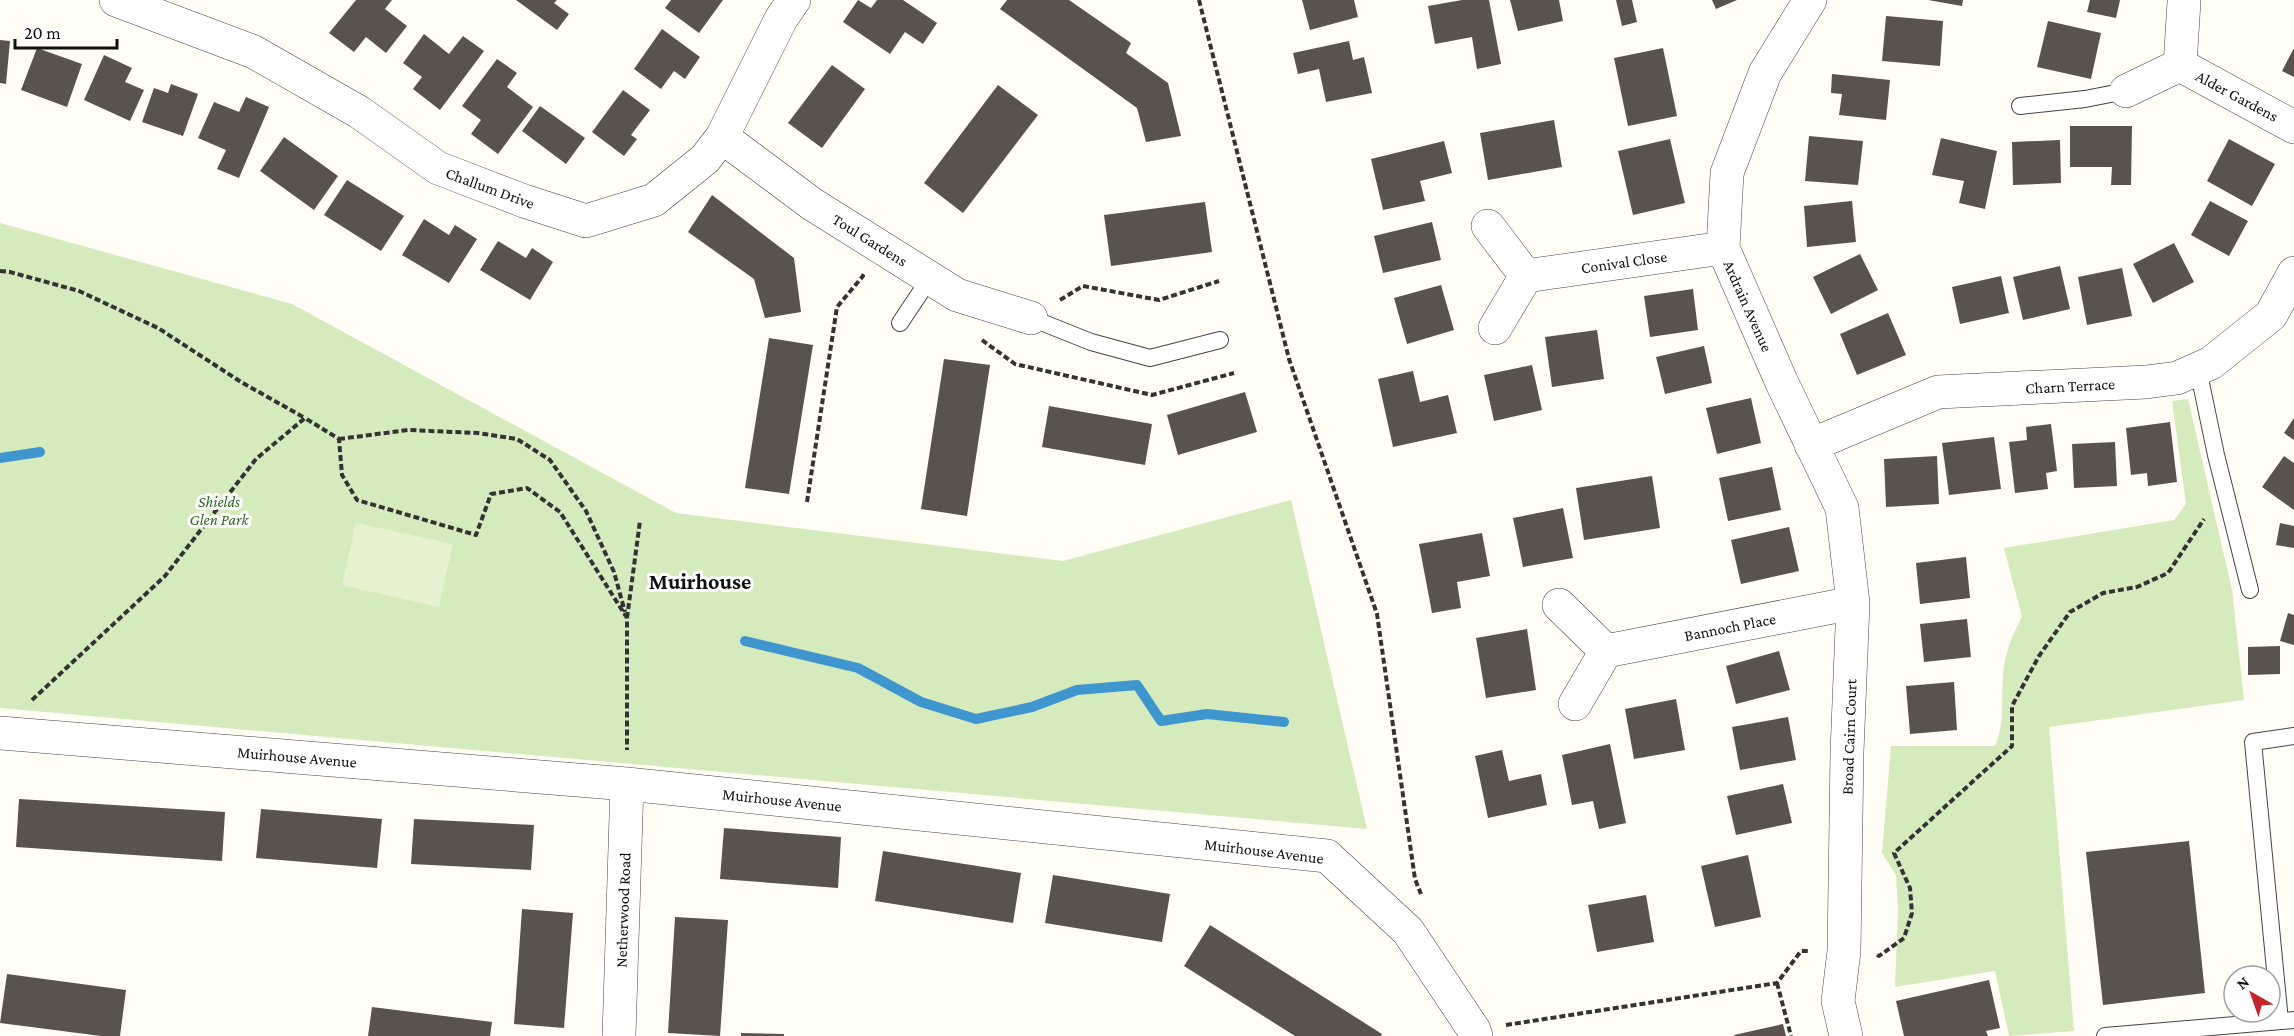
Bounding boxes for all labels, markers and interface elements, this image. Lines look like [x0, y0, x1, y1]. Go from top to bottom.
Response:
scale bar [15, 12, 117, 50]
text: 20 m [24, 23, 61, 43]
street label: Alder Gardens [2193, 67, 2281, 125]
street label: Challum Drive [443, 164, 537, 212]
street label: Toul Gardens [829, 210, 911, 270]
street label: Conival Close [1580, 248, 1668, 276]
street label: Ardrain Avenue [1720, 258, 1776, 354]
street label: Charn Terrace [2025, 375, 2115, 397]
park label: Shields Glen Park [190, 493, 249, 528]
district label: Muirhouse [649, 569, 751, 594]
street label: Bannoch Place [1683, 610, 1777, 644]
street label: Broad Cairn Court [1838, 678, 1860, 795]
street label: Muirhouse Avenue [236, 743, 358, 771]
street label: Muirhouse Avenue [721, 785, 843, 815]
street label: Muirhouse Avenue [1203, 835, 1325, 867]
street label: Netherwood Road [612, 851, 634, 968]
north arrow [2222, 964, 2282, 1024]
text: N [2233, 973, 2252, 993]

